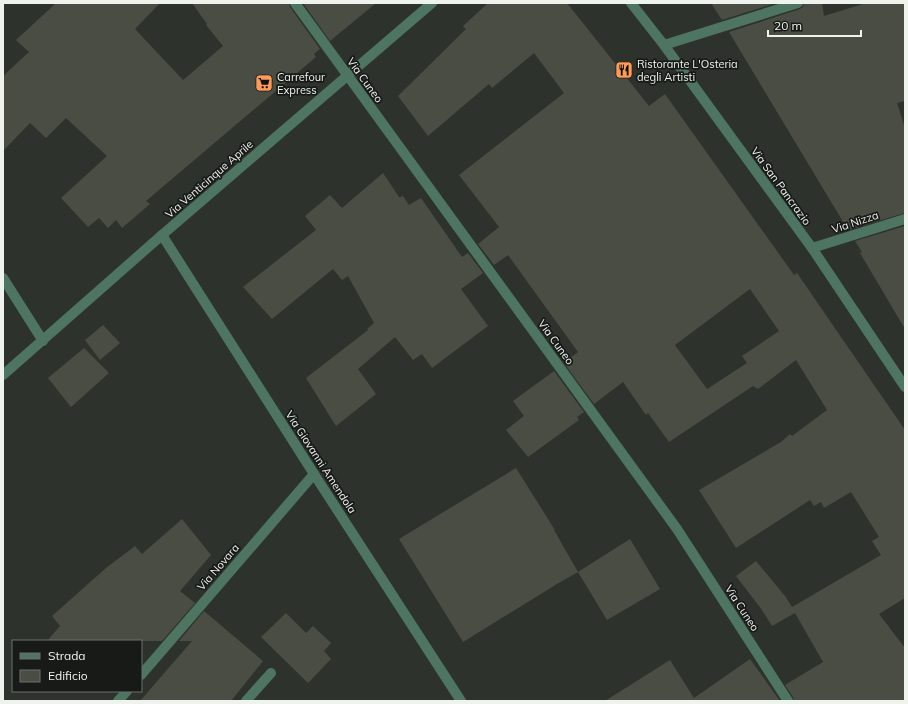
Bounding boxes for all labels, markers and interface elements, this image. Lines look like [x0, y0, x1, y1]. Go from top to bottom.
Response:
scale bar [768, 12, 861, 38]
text: 20 m [774, 18, 802, 33]
street label: Via Cuneo [344, 55, 386, 105]
place label: Ristorante L'Osteria degli Artisti [637, 57, 738, 84]
restaurant icon: Ristorante L'Osteria degli Artisti [614, 60, 634, 80]
place label: Carrefour Express [277, 70, 325, 97]
supermarket icon: Carrefour Express [254, 73, 274, 93]
street label: Via Venticinque Aprile [162, 137, 256, 221]
street label: Via San Pancrazio [748, 144, 814, 228]
street label: Via Nizza [830, 208, 880, 236]
street label: Via Cuneo [535, 317, 577, 367]
street label: Via Giovanni Amendola [283, 408, 359, 516]
street label: Via Novara [194, 541, 242, 593]
street label: Via Cuneo [722, 582, 762, 634]
legend [12, 640, 142, 692]
text: Strada [48, 648, 86, 663]
text: Edificio [48, 668, 88, 683]

